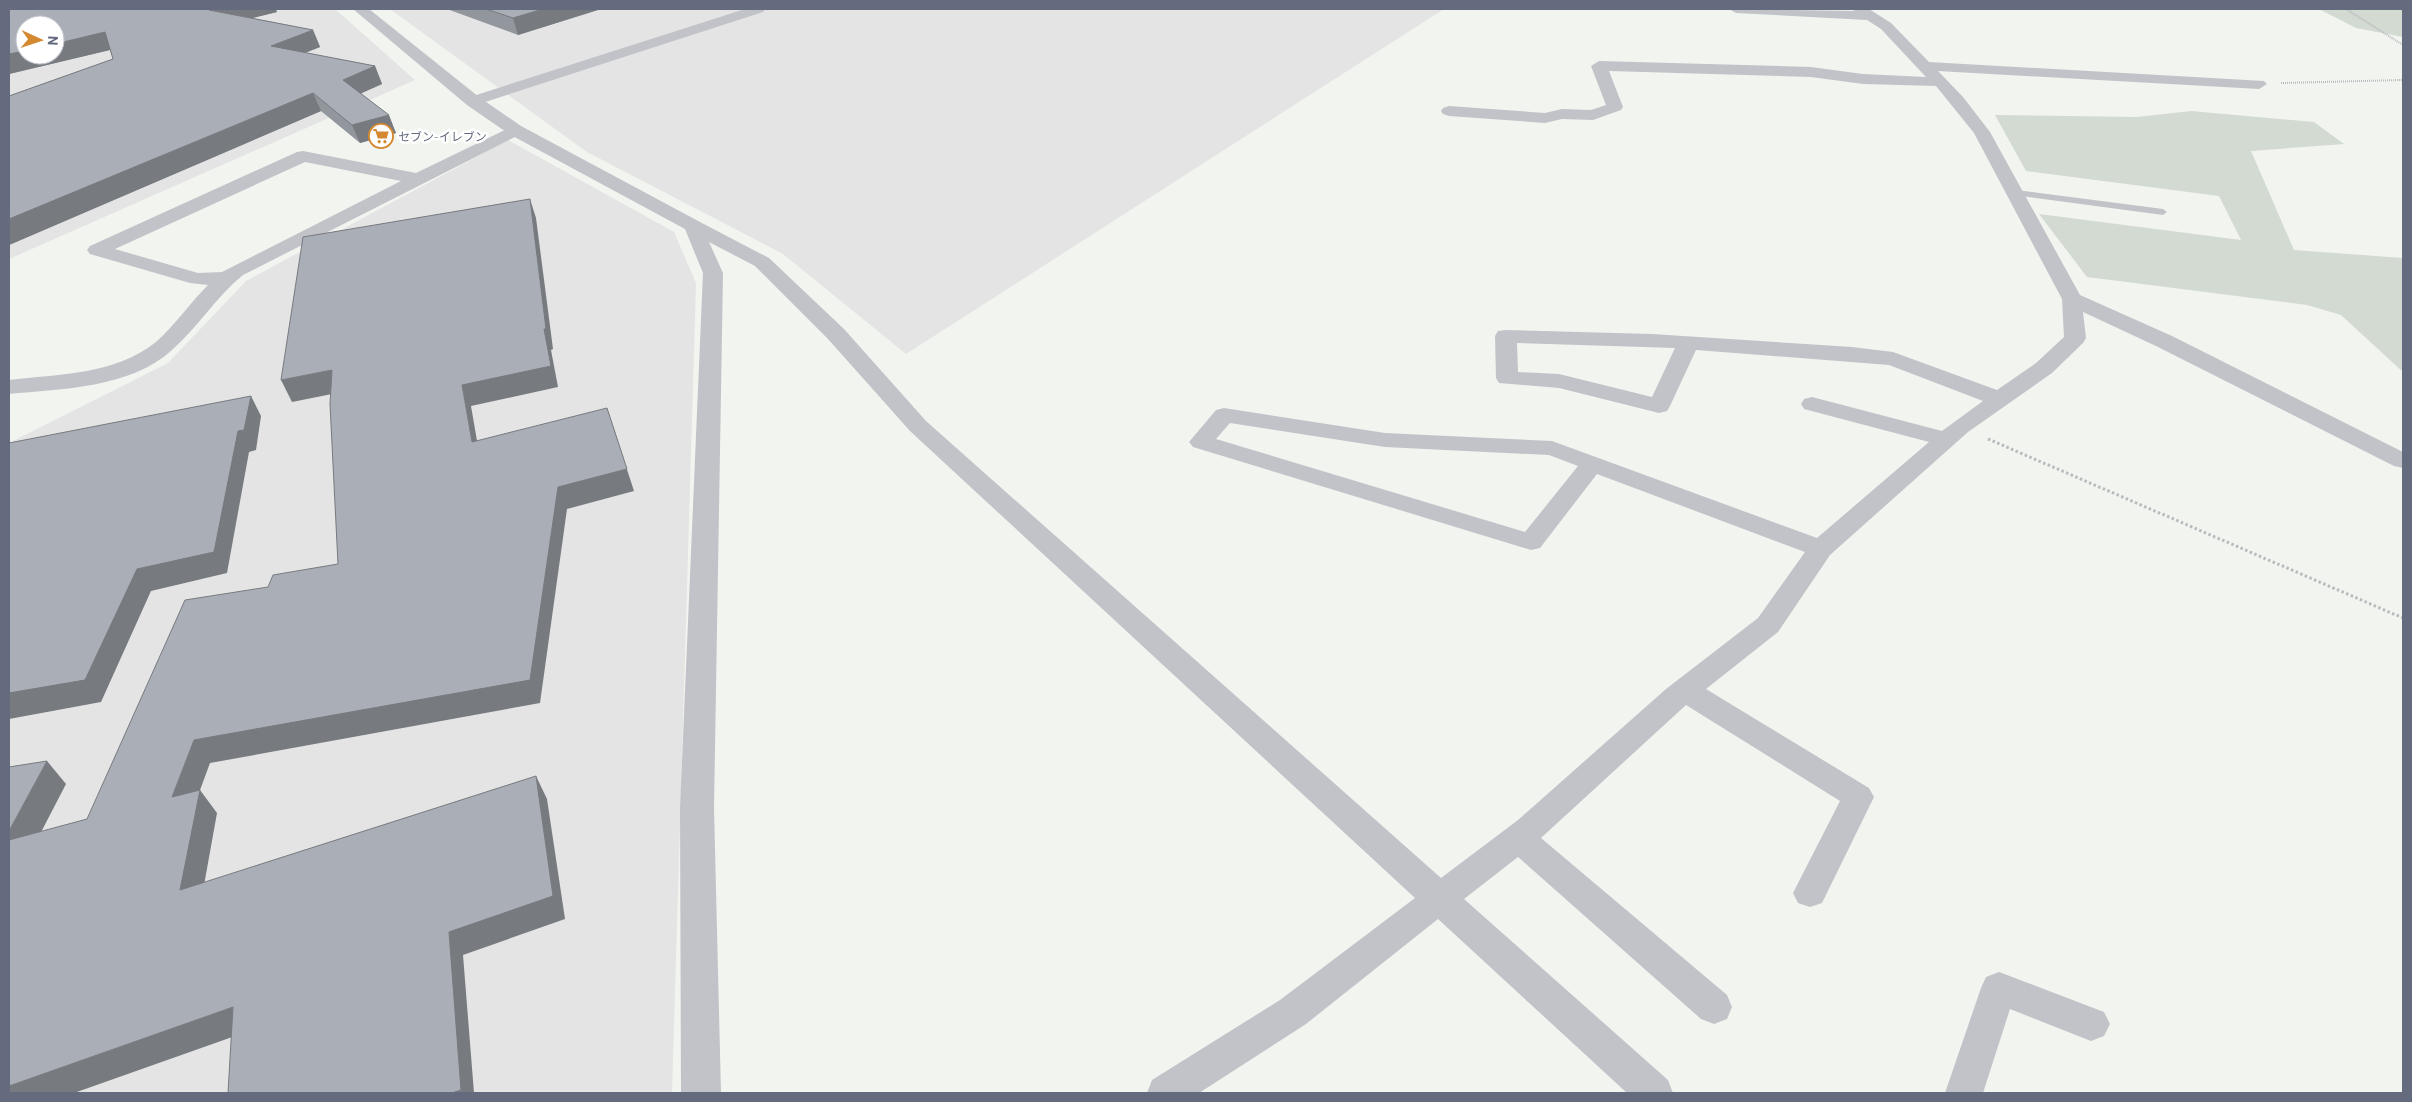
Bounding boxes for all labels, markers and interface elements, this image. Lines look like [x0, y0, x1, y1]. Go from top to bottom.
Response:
north arrow [15, 15, 65, 65]
text: N [45, 36, 62, 46]
supermarket icon: セブン-イレブン [368, 123, 394, 149]
place label: セブン-イレブン [398, 129, 487, 143]

